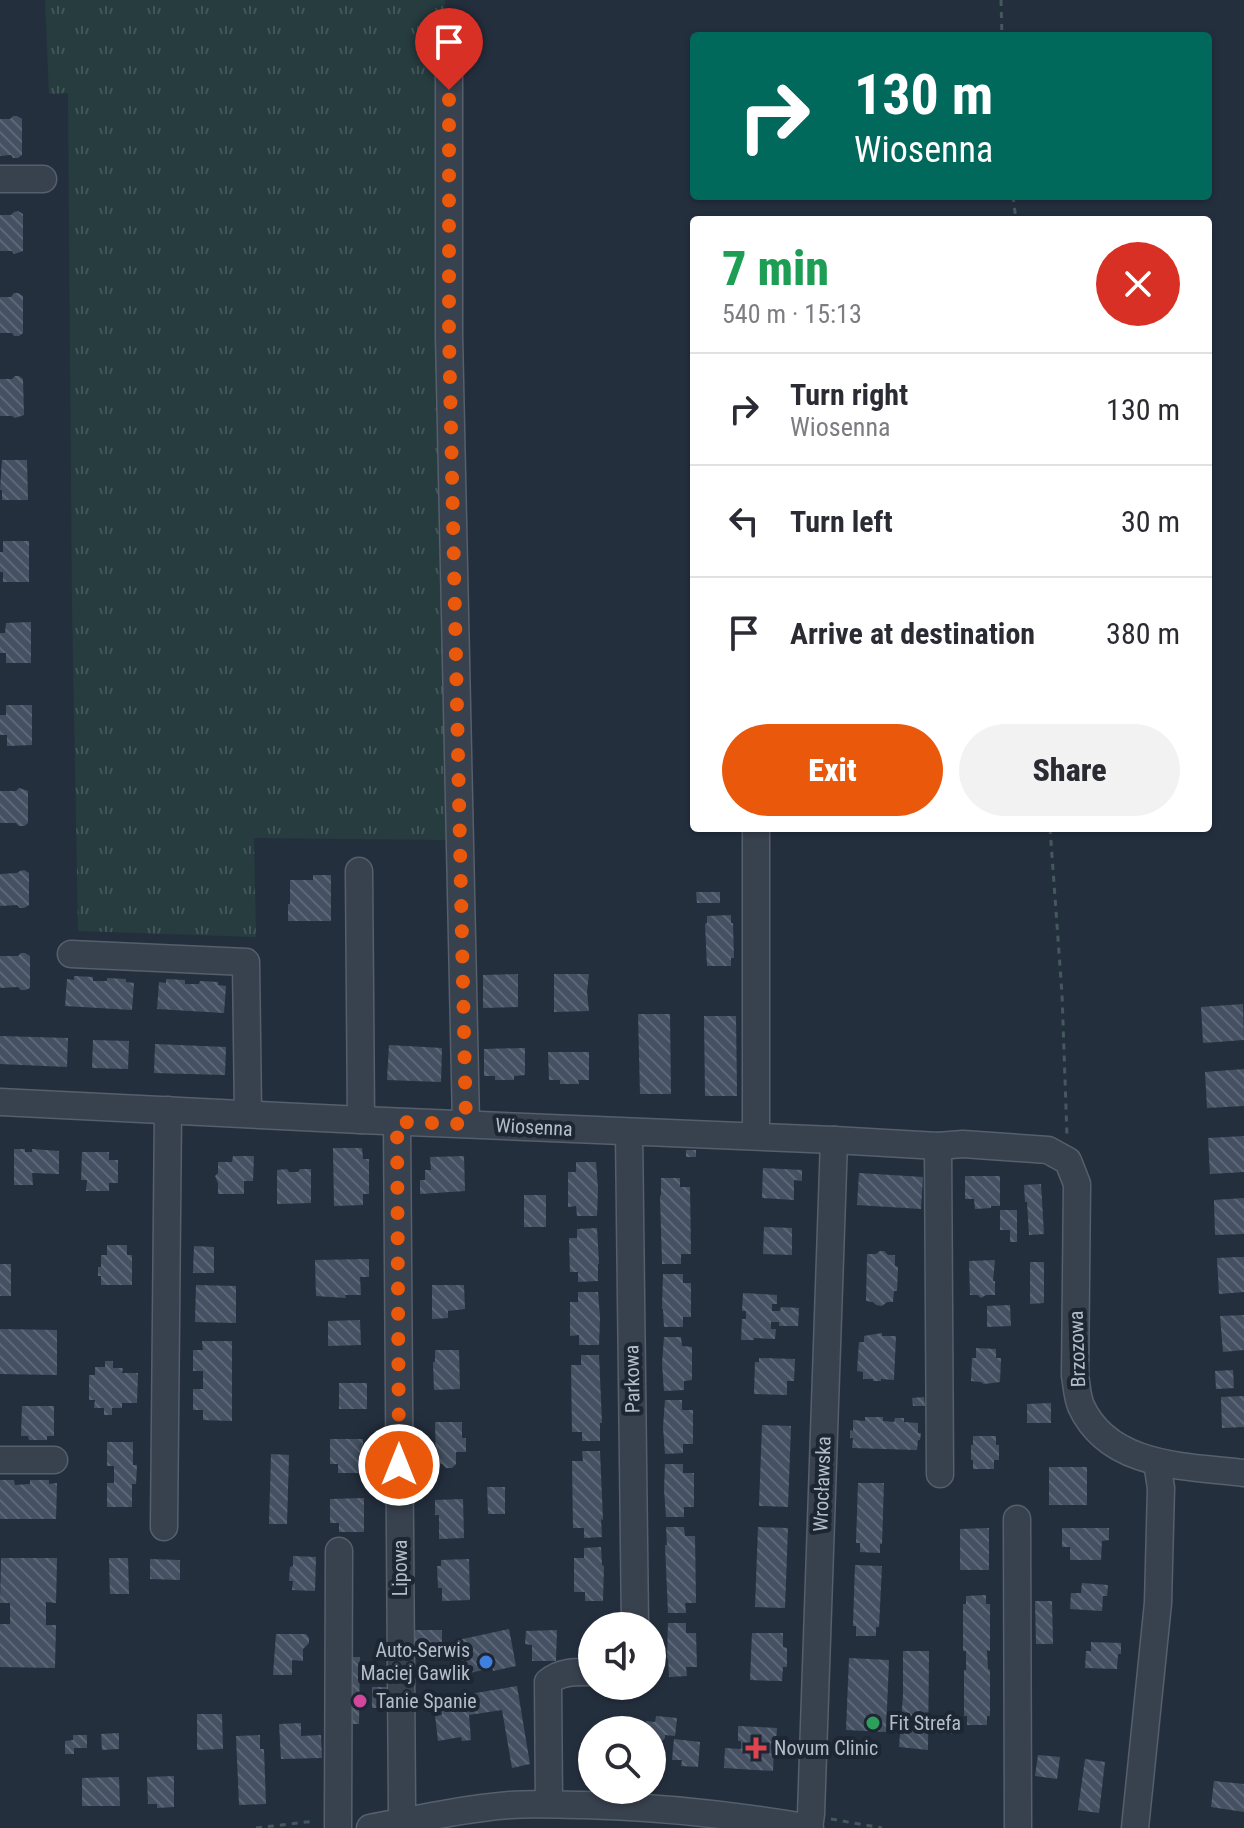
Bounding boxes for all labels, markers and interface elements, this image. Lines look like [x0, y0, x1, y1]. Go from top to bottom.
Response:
pin [415, 8, 483, 90]
icon: arrive [427, 20, 471, 64]
text: 130 m [854, 62, 993, 128]
icon: right [722, 64, 826, 168]
text: Wiosenna [854, 129, 993, 171]
text: 7 min [722, 240, 829, 297]
button: close [1096, 242, 1180, 326]
text: 540 m · 15:13 [722, 299, 862, 329]
text: Turn right [790, 377, 908, 412]
icon: right [722, 387, 766, 431]
text: 130 m [1106, 392, 1180, 427]
text: Wiosenna [790, 412, 891, 442]
icon: left [722, 499, 766, 543]
text: Turn left [790, 504, 893, 539]
text: 30 m [1121, 504, 1180, 539]
icon: arrive [722, 611, 766, 655]
text: Arrive at destination [790, 616, 1035, 651]
text: 380 m [1106, 616, 1180, 651]
button: Exit [722, 724, 943, 816]
button: Share [959, 724, 1180, 816]
street label: Wiosenna [495, 1113, 573, 1141]
street label: Brzozowa [1064, 1310, 1090, 1388]
street label: Parkowa [619, 1345, 645, 1413]
position arrow [357, 1423, 441, 1507]
street label: Wrocławska [808, 1436, 836, 1532]
street label: Lipowa [388, 1540, 412, 1596]
map controls [578, 1612, 666, 1804]
button: sound [578, 1612, 666, 1700]
place label: Auto-Serwis Maciej Gawlik [360, 1638, 470, 1685]
marker: Auto-Serwis Maciej Gawlik [477, 1653, 495, 1671]
place label: Tanie Spanie [376, 1689, 477, 1713]
marker: Tanie Spanie [351, 1692, 369, 1710]
place label: Fit Strefa [889, 1711, 961, 1735]
marker: Fit Strefa [864, 1714, 882, 1732]
button: search [578, 1716, 666, 1804]
place label: Novum Clinic [774, 1736, 878, 1760]
marker: Novum Clinic [745, 1737, 767, 1759]

